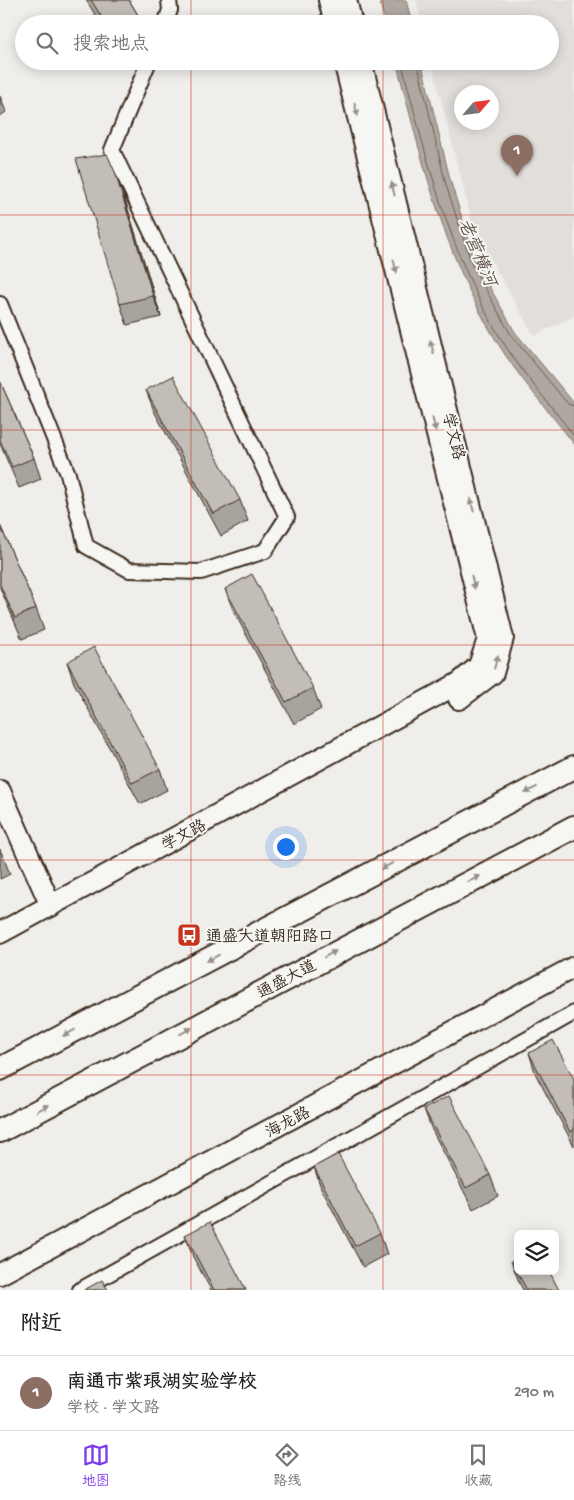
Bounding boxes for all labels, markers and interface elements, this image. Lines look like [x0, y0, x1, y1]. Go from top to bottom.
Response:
search box [15, 15, 559, 70]
icon: search [33, 29, 61, 57]
text: 搜索地点 [73, 34, 149, 57]
north arrow [454, 85, 499, 130]
one-way arrow [352, 101, 360, 116]
pin: 1 [501, 135, 533, 176]
one-way arrow [389, 182, 397, 197]
water label: 老营横河 [452, 215, 502, 293]
one-way arrow [391, 259, 399, 274]
one-way arrow [428, 339, 436, 354]
street label: 学文路 [437, 411, 469, 462]
one-way arrow [430, 416, 438, 431]
one-way arrow [468, 497, 476, 512]
one-way arrow [470, 574, 478, 589]
one-way arrow [493, 655, 501, 670]
one-way arrow [524, 786, 538, 794]
street label: 学文路 [158, 816, 210, 857]
your location [273, 834, 299, 860]
one-way arrow [380, 862, 394, 870]
one-way arrow [466, 875, 481, 883]
bus stop icon: 通盛大道朝阳路口 [176, 922, 202, 948]
place label: 通盛大道朝阳路口 [206, 927, 334, 948]
one-way arrow [323, 950, 336, 959]
one-way arrow [205, 954, 220, 962]
street label: 通盛大道 [254, 956, 320, 1005]
one-way arrow [179, 1027, 194, 1035]
one-way arrow [61, 1029, 76, 1037]
one-way arrow [36, 1103, 50, 1112]
street label: 海龙路 [262, 1103, 314, 1144]
map controls [514, 1230, 559, 1275]
button: layers [514, 1230, 559, 1275]
text: 附近 [20, 1313, 62, 1338]
text: 南通市紫琅湖实验学校 [67, 1372, 257, 1395]
text: 1 [33, 1384, 39, 1403]
text: 290 m [514, 1384, 554, 1403]
text: 学校 · 学文路 [67, 1400, 160, 1419]
tab: 地图 [82, 1441, 110, 1491]
tab: 路线 [273, 1441, 301, 1491]
tab: 收藏 [464, 1441, 492, 1491]

